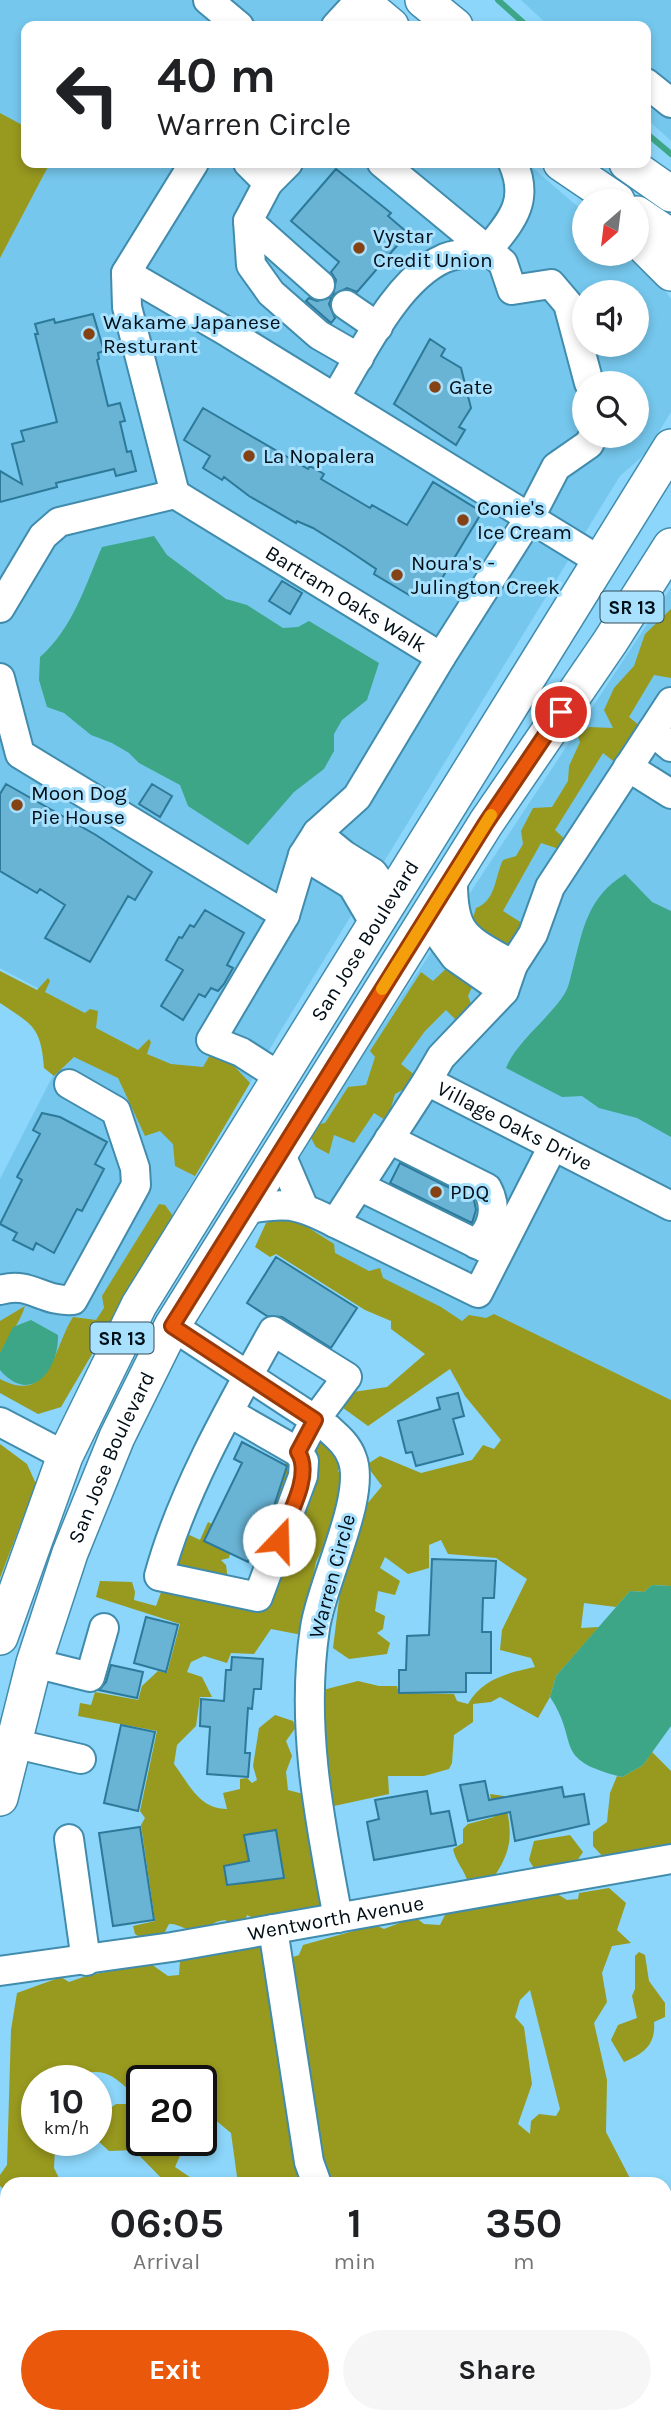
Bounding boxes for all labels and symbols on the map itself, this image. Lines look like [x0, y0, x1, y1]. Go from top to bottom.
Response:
north arrow [572, 189, 649, 266]
place label: Vystar Credit Union [373, 224, 493, 272]
marker: Vystar Credit Union [351, 240, 367, 256]
place label: Wakame Japanese Resturant [103, 310, 281, 358]
marker: Wakame Japanese Resturant [81, 326, 97, 342]
place label: Gate [449, 375, 493, 399]
marker: Gate [427, 379, 443, 395]
place label: La Nopalera [263, 444, 375, 468]
marker: La Nopalera [241, 448, 257, 464]
place label: Conie's Ice Cream [477, 496, 572, 544]
marker: Conie's Ice Cream [455, 512, 471, 528]
street label: Bartram Oaks Walk [261, 540, 431, 657]
place label: Noura's - Julington Creek [411, 551, 560, 599]
marker: Noura's - Julington Creek [389, 567, 405, 583]
road number: SR 13 [600, 592, 664, 622]
pin [531, 682, 591, 742]
place label: Moon Dog Pie House [31, 781, 127, 829]
marker: Moon Dog Pie House [9, 797, 25, 813]
street label: San Jose Boulevard [306, 856, 424, 1026]
street label: Village Oaks Drive [433, 1076, 596, 1176]
place label: PDQ [450, 1180, 489, 1204]
marker: PDQ [428, 1184, 444, 1200]
road number: SR 13 [90, 1322, 154, 1354]
street label: San Jose Boulevard [63, 1368, 159, 1547]
position arrow [242, 1503, 316, 1577]
street label: Warren Circle [304, 1511, 360, 1641]
street label: Wentworth Avenue [246, 1891, 426, 1945]
speed limit sign: 20 [126, 2065, 217, 2156]

